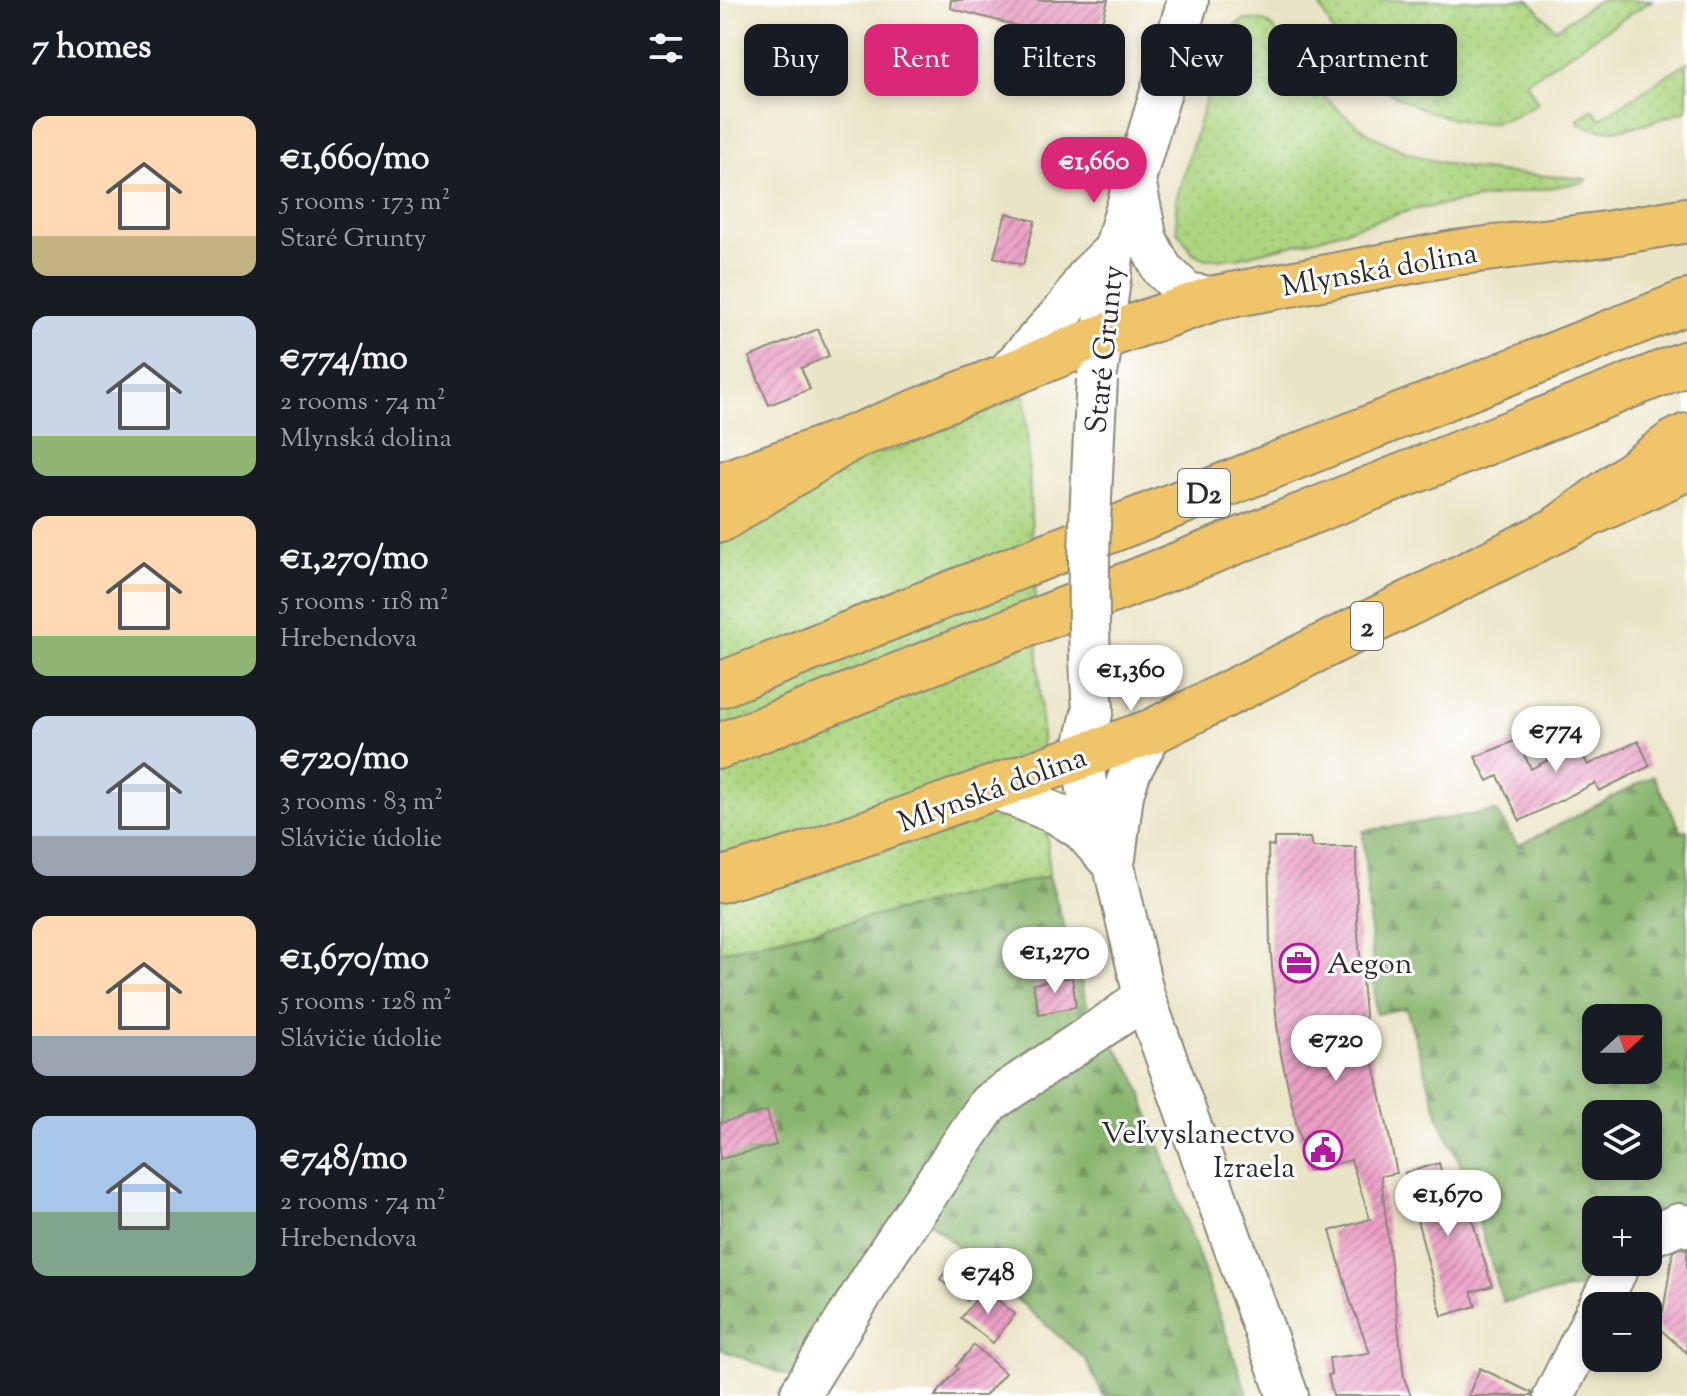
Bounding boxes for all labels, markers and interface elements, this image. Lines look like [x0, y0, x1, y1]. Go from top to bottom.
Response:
text: 7 homes [32, 24, 151, 73]
chip: Buy [744, 24, 848, 96]
chip: Rent [864, 24, 978, 96]
chip: Filters [994, 24, 1125, 96]
chip: New [1141, 24, 1252, 96]
chip: Apartment [1268, 24, 1457, 96]
icon: filters [644, 26, 688, 70]
text: €1,660/mo [280, 135, 430, 184]
pin: €1,660 [1029, 137, 1159, 205]
text: €1,660 [1059, 144, 1129, 181]
icon: home [96, 148, 192, 244]
text: 5 rooms · 173 m² [280, 184, 450, 221]
text: Staré Grunty [280, 221, 426, 258]
street label: Mlynská dolina [1278, 233, 1481, 310]
street label: Staré Grunty [1076, 263, 1137, 435]
text: €774/mo [280, 335, 408, 384]
icon: home [96, 348, 192, 444]
text: 2 rooms · 74 m² [280, 384, 445, 421]
text: Mlynská dolina [280, 421, 452, 458]
road number: D2 [1178, 469, 1230, 517]
text: €1,270/mo [280, 535, 429, 584]
icon: home [96, 548, 192, 644]
text: 5 rooms · 118 m² [280, 584, 448, 621]
road number: 2 [1351, 602, 1383, 650]
text: Hrebendova [280, 621, 417, 658]
pin: €1,360 [1066, 645, 1196, 713]
text: €1,360 [1097, 652, 1165, 689]
pin: €774 [1509, 706, 1603, 774]
text: €774 [1529, 713, 1583, 750]
text: €720/mo [280, 735, 409, 784]
street label: Mlynská dolina [892, 737, 1093, 845]
icon: home [96, 748, 192, 844]
text: 3 rooms · 83 m² [280, 784, 443, 821]
text: Slávičie údolie [280, 821, 442, 858]
pin: €1,270 [990, 927, 1120, 995]
text: €1,270 [1020, 934, 1090, 971]
text: €1,670/mo [280, 935, 429, 984]
office icon: Aegon [1278, 942, 1320, 984]
place label: Aegon [1327, 944, 1413, 987]
icon: home [96, 948, 192, 1044]
text: 5 rooms · 128 m² [280, 984, 452, 1021]
north arrow [1582, 1004, 1662, 1084]
map controls [1582, 1004, 1662, 1372]
pin: €720 [1289, 1015, 1383, 1083]
text: Slávičie údolie [280, 1021, 442, 1058]
text: €720 [1309, 1022, 1363, 1059]
button: layers [1582, 1100, 1662, 1180]
place label: Veľvyslanectvo Izraela [1101, 1114, 1295, 1191]
public building icon: Veľvyslanectvo Izraela [1302, 1129, 1344, 1171]
text: €748/mo [280, 1135, 408, 1184]
icon: home [96, 1148, 192, 1244]
pin: €1,670 [1383, 1170, 1513, 1238]
text: €1,670 [1413, 1177, 1483, 1214]
text: 2 rooms · 74 m² [280, 1184, 445, 1221]
button: + [1582, 1196, 1662, 1276]
text: Hrebendova [280, 1221, 417, 1258]
pin: €748 [941, 1248, 1035, 1316]
text: €748 [961, 1255, 1015, 1292]
button: − [1582, 1292, 1662, 1372]

